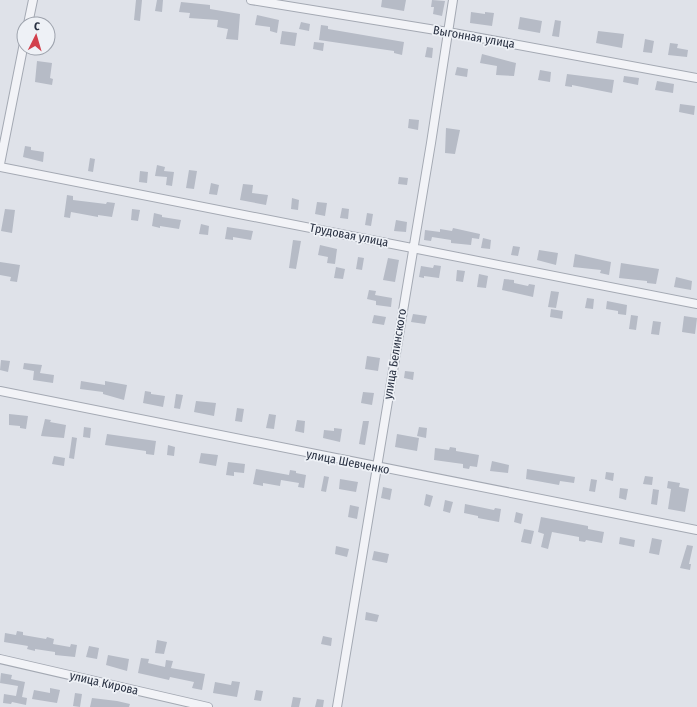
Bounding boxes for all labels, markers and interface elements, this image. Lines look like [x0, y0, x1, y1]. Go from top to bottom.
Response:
north arrow [16, 16, 56, 56]
text: С [33, 20, 40, 33]
street label: Выгонная улица [432, 23, 516, 51]
street label: Трудовая улица [308, 220, 390, 250]
street label: улица Белинского [381, 308, 409, 400]
street label: улица Шевченко [305, 447, 391, 477]
street label: улица Кирова [68, 668, 140, 698]

